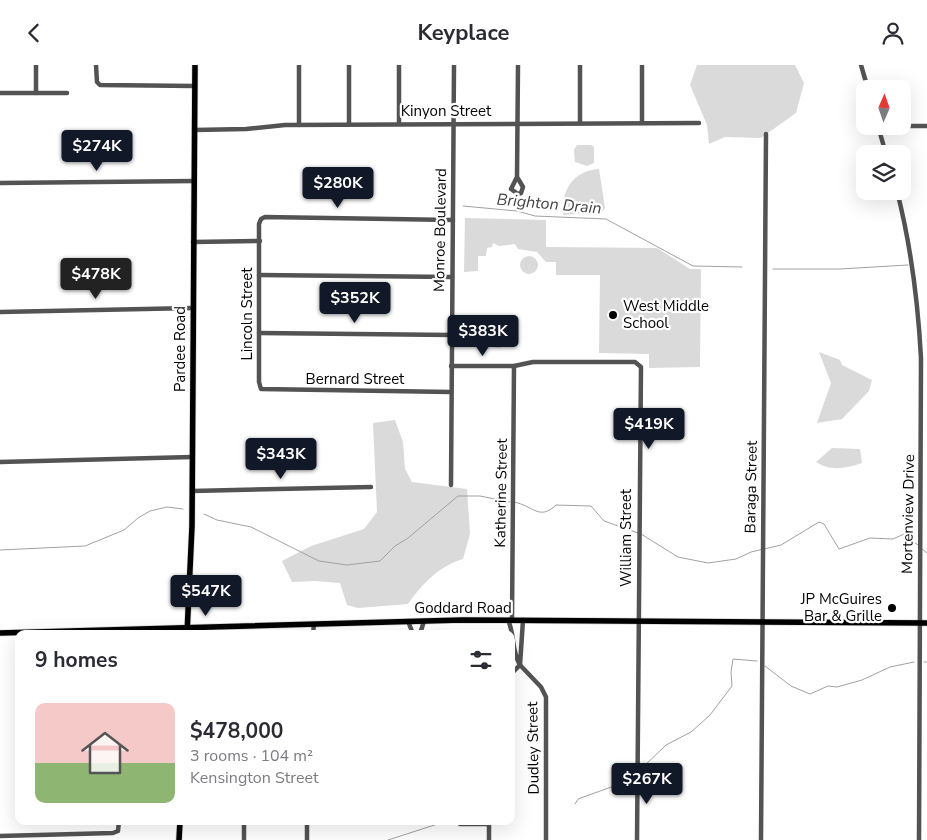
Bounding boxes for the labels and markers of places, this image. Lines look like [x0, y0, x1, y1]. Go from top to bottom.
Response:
pin: $274K [62, 129, 132, 172]
pin: $280K [303, 167, 373, 209]
pin: $478K [61, 257, 131, 300]
pin: $352K [320, 281, 390, 324]
place label: West Middle School [623, 296, 709, 333]
marker: West Middle School [607, 309, 619, 321]
pin: $383K [448, 315, 518, 357]
pin: $419K [614, 407, 684, 450]
pin: $343K [246, 437, 316, 480]
pin: $547K [171, 575, 241, 617]
place label: JP McGuires Bar & Grille [800, 589, 882, 626]
marker: JP McGuires Bar & Grille [886, 602, 898, 614]
pin: $267K [612, 763, 682, 805]

